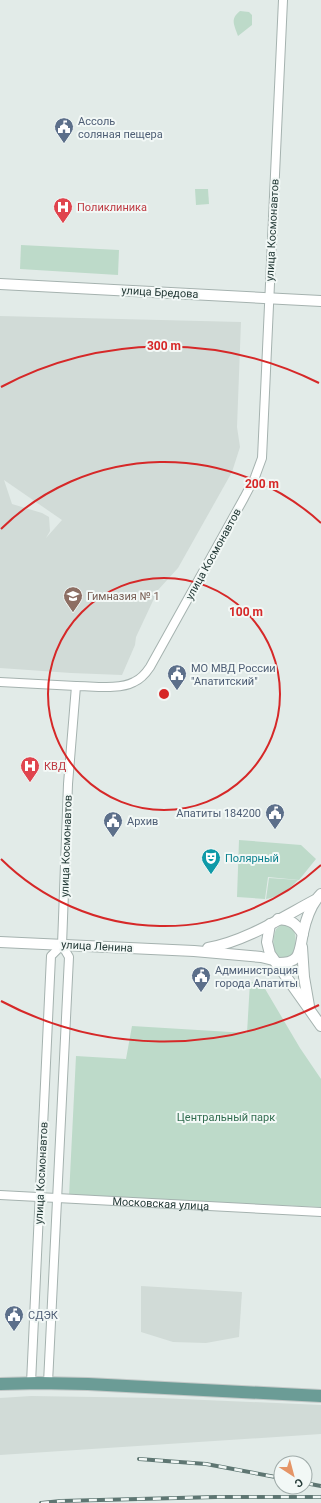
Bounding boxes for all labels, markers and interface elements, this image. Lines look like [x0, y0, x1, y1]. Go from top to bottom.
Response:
place label: Ассоль соляная пещера [78, 115, 163, 141]
public building icon: Ассоль соляная пещера [53, 116, 75, 144]
street label: улица Космонавтов [263, 179, 282, 282]
hospital icon: Поликлиника [52, 196, 74, 224]
place label: Поликлиника [77, 201, 147, 214]
street label: улица Бредова [121, 284, 199, 301]
text: 300 m [147, 339, 181, 353]
text: 200 m [245, 477, 279, 491]
street label: улица Космонавтов [183, 506, 244, 602]
school or university icon: Гимназия № 1 [62, 585, 84, 613]
place label: Гимназия № 1 [87, 590, 160, 603]
text: 100 m [229, 605, 263, 619]
place label: МО МВД России "Апатитский" [191, 662, 276, 688]
public building icon: МО МВД России "Апатитский" [166, 663, 188, 691]
centre of rings [157, 687, 171, 701]
hospital icon: КВД [19, 755, 41, 783]
place label: КВД [44, 760, 66, 773]
street label: улица Космонавтов [58, 795, 75, 897]
public building icon: Апатиты 184200 [264, 802, 286, 830]
place label: Апатиты 184200 [176, 807, 261, 820]
public building icon: Архив [102, 810, 124, 838]
place label: Архив [127, 815, 158, 828]
theatre icon: Полярный [200, 847, 222, 875]
place label: Полярный [225, 852, 279, 865]
street label: улица Ленина [61, 938, 133, 955]
place label: Администрация города Апатиты [215, 964, 298, 990]
public building icon: Администрация города Апатиты [190, 965, 212, 993]
park label: Центральный парк [177, 1111, 275, 1124]
street label: улица Космонавтов [32, 1122, 51, 1225]
street label: Московская улица [112, 1195, 209, 1213]
public building icon: СДЭК [3, 1304, 25, 1332]
place label: СДЭК [28, 1309, 59, 1322]
north arrow [273, 1455, 313, 1495]
text: С [292, 1475, 305, 1490]

